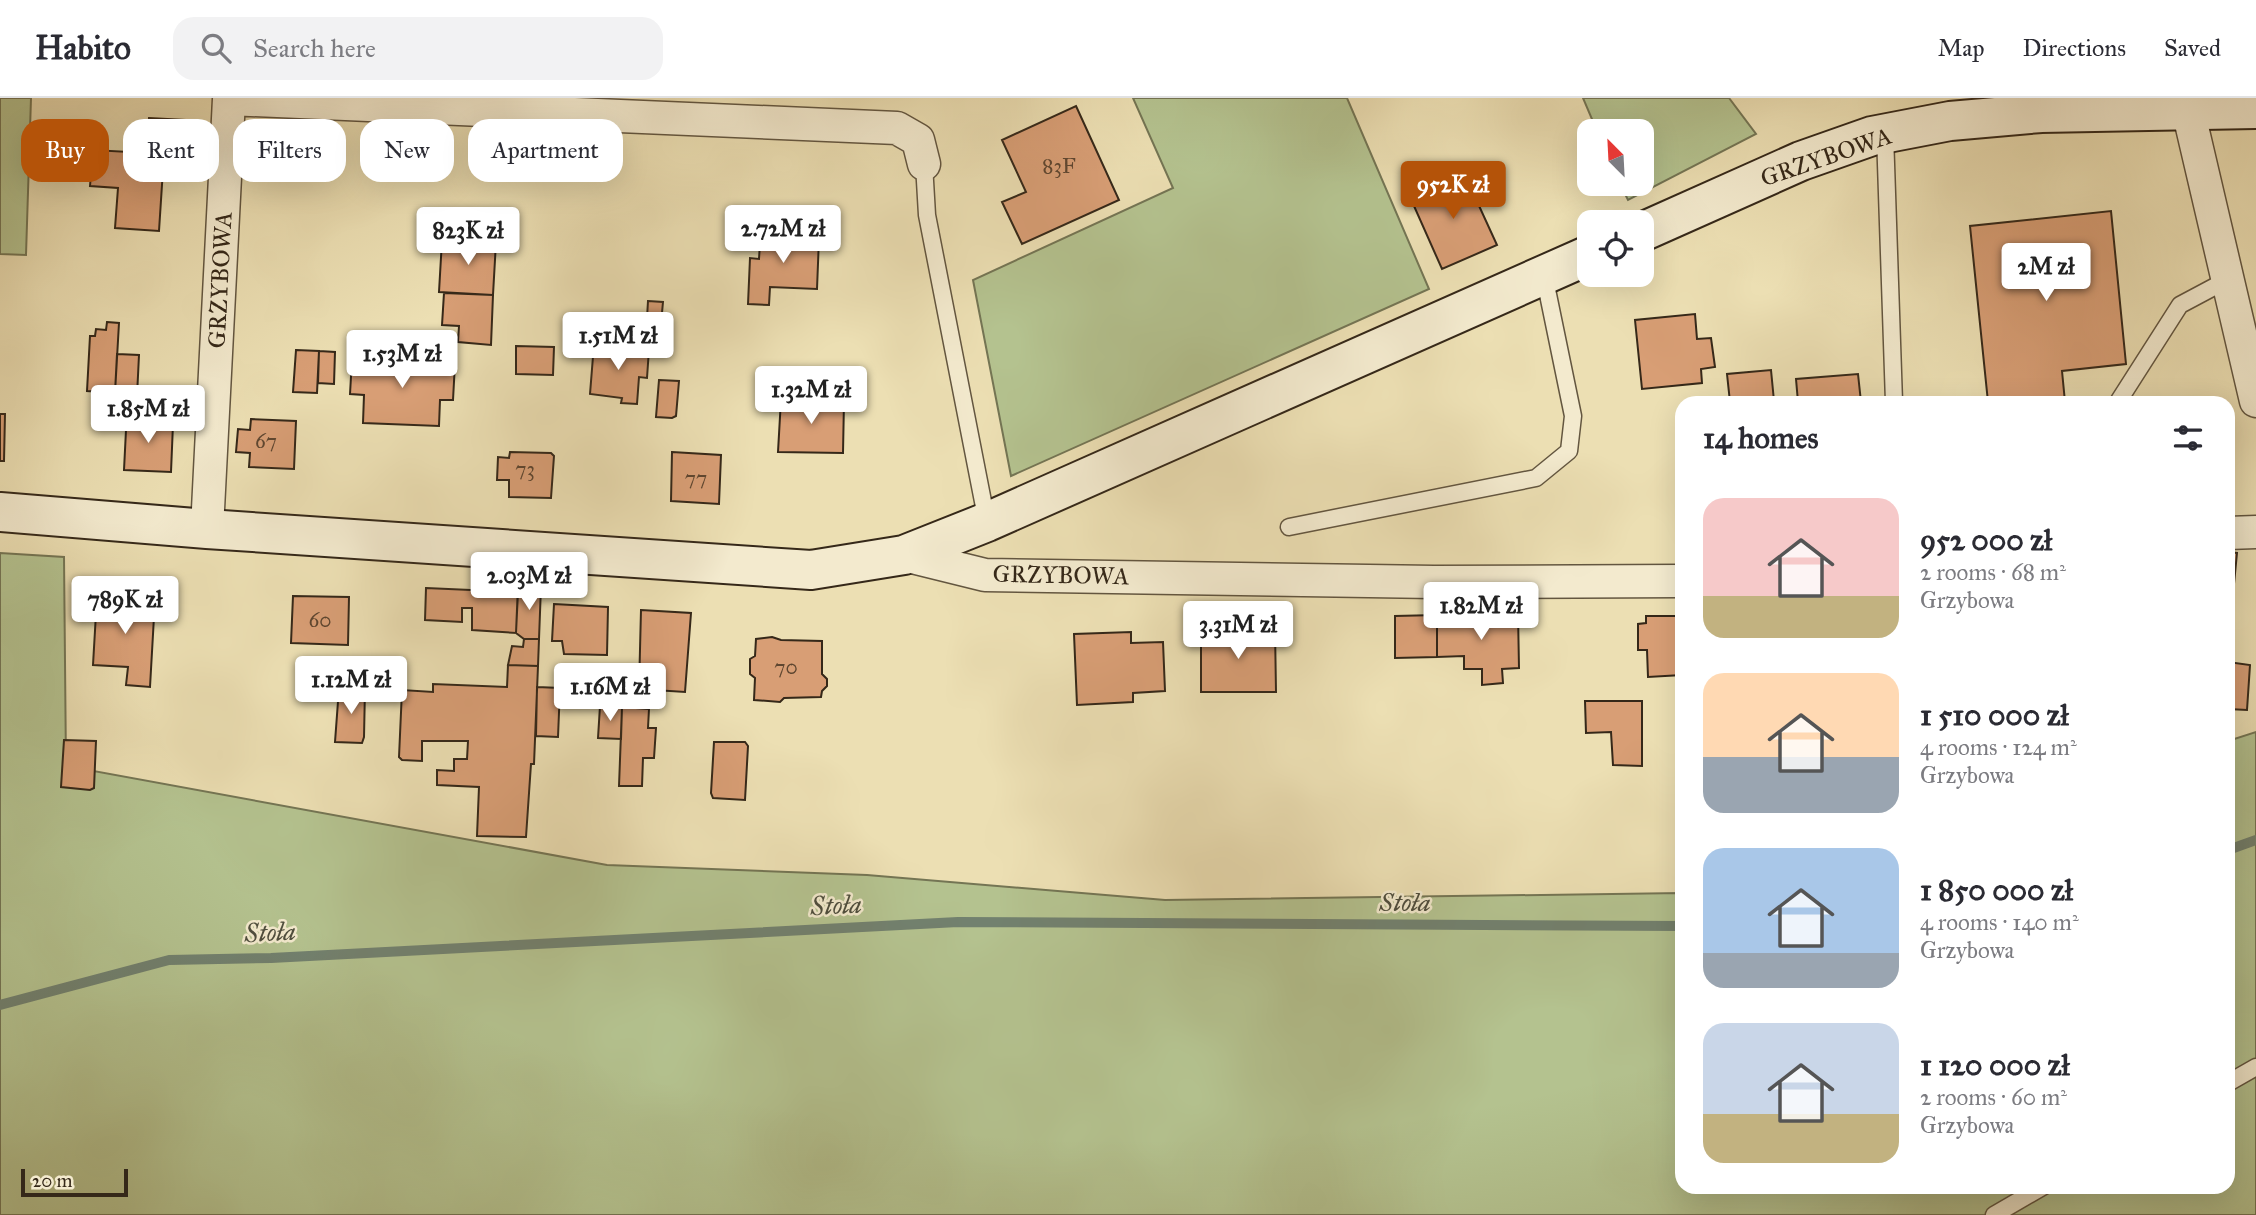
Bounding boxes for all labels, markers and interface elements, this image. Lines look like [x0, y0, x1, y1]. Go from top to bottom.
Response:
search box [173, 17, 663, 80]
text: Habito [35, 28, 131, 68]
icon: search [197, 29, 235, 67]
text: Search here [253, 32, 376, 64]
text: Map [1938, 33, 1985, 63]
text: Directions [2023, 33, 2126, 63]
text: Saved [2164, 33, 2221, 63]
chip: Buy [21, 119, 109, 182]
chip: Rent [123, 119, 219, 182]
chip: Filters [233, 119, 346, 182]
chip: New [360, 119, 454, 182]
chip: Apartment [468, 119, 623, 182]
north arrow [1577, 119, 1654, 196]
map controls [1577, 119, 1654, 287]
street label: GRZYBOWA [1756, 121, 1896, 193]
house number: 83F [1042, 153, 1076, 179]
pin: 952K zł [1388, 162, 1518, 221]
text: 952K zł [1417, 170, 1489, 198]
pin: 2.72M zł [711, 206, 855, 265]
pin: 823K zł [403, 208, 533, 267]
button: locate [1577, 210, 1654, 287]
street label: GRZYBOWA [201, 211, 239, 349]
text: 2.72M zł [741, 214, 825, 242]
text: 823K zł [433, 216, 503, 244]
pin: 2M zł [1997, 244, 2095, 303]
text: 2M zł [2018, 252, 2074, 280]
pin: 1.51M zł [546, 313, 690, 372]
text: 1.51M zł [579, 321, 657, 349]
pin: 1.53M zł [330, 330, 474, 390]
text: 1.53M zł [363, 339, 441, 367]
pin: 1.32M zł [739, 366, 883, 426]
text: 1.32M zł [771, 375, 851, 403]
pin: 1.85M zł [76, 386, 220, 445]
text: 1.85M zł [107, 394, 189, 422]
icon: filters [2169, 419, 2207, 457]
text: 14 homes [1703, 420, 1818, 456]
house number: 67 [255, 428, 277, 454]
house number: 73 [515, 456, 535, 482]
house number: 77 [685, 465, 707, 491]
text: 952 000 zł [1920, 522, 2052, 558]
icon: home [1759, 526, 1843, 610]
pin: 2.03M zł [457, 552, 601, 612]
text: 2 rooms · 68 m² [1920, 558, 2066, 586]
street label: GRZYBOWA [992, 559, 1130, 591]
text: 2.03M zł [487, 561, 571, 589]
pin: 789K zł [60, 576, 190, 636]
pin: 1.82M zł [1409, 582, 1553, 642]
text: 789K zł [88, 585, 163, 613]
text: Grzybowa [1920, 586, 2014, 614]
text: 1.82M zł [1440, 591, 1522, 619]
pin: 3.31M zł [1166, 602, 1310, 661]
house number: 60 [309, 607, 332, 633]
text: 3.31M zł [1199, 610, 1277, 638]
house number: 70 [774, 654, 798, 680]
pin: 1.12M zł [279, 656, 423, 716]
pin: 1.16M zł [538, 664, 682, 723]
text: 1.12M zł [311, 665, 391, 693]
text: 1.16M zł [570, 672, 650, 700]
text: 1 510 000 zł [1920, 697, 2069, 733]
icon: home [1759, 701, 1843, 785]
text: 4 rooms · 124 m² [1920, 733, 2077, 761]
text: Grzybowa [1920, 761, 2014, 789]
text: 1 850 000 zł [1920, 872, 2073, 908]
icon: home [1759, 876, 1843, 960]
water label: Stoła [1378, 886, 1431, 918]
water label: Stoła [809, 888, 862, 922]
text: 4 rooms · 140 m² [1920, 908, 2079, 936]
water label: Stoła [243, 915, 296, 949]
text: Grzybowa [1920, 936, 2014, 964]
text: 1 120 000 zł [1920, 1047, 2070, 1083]
icon: home [1759, 1051, 1843, 1135]
text: 2 rooms · 60 m² [1920, 1083, 2067, 1111]
text: Grzybowa [1920, 1111, 2014, 1139]
scale bar [21, 1166, 128, 1198]
text: 20 m [32, 1169, 73, 1192]

